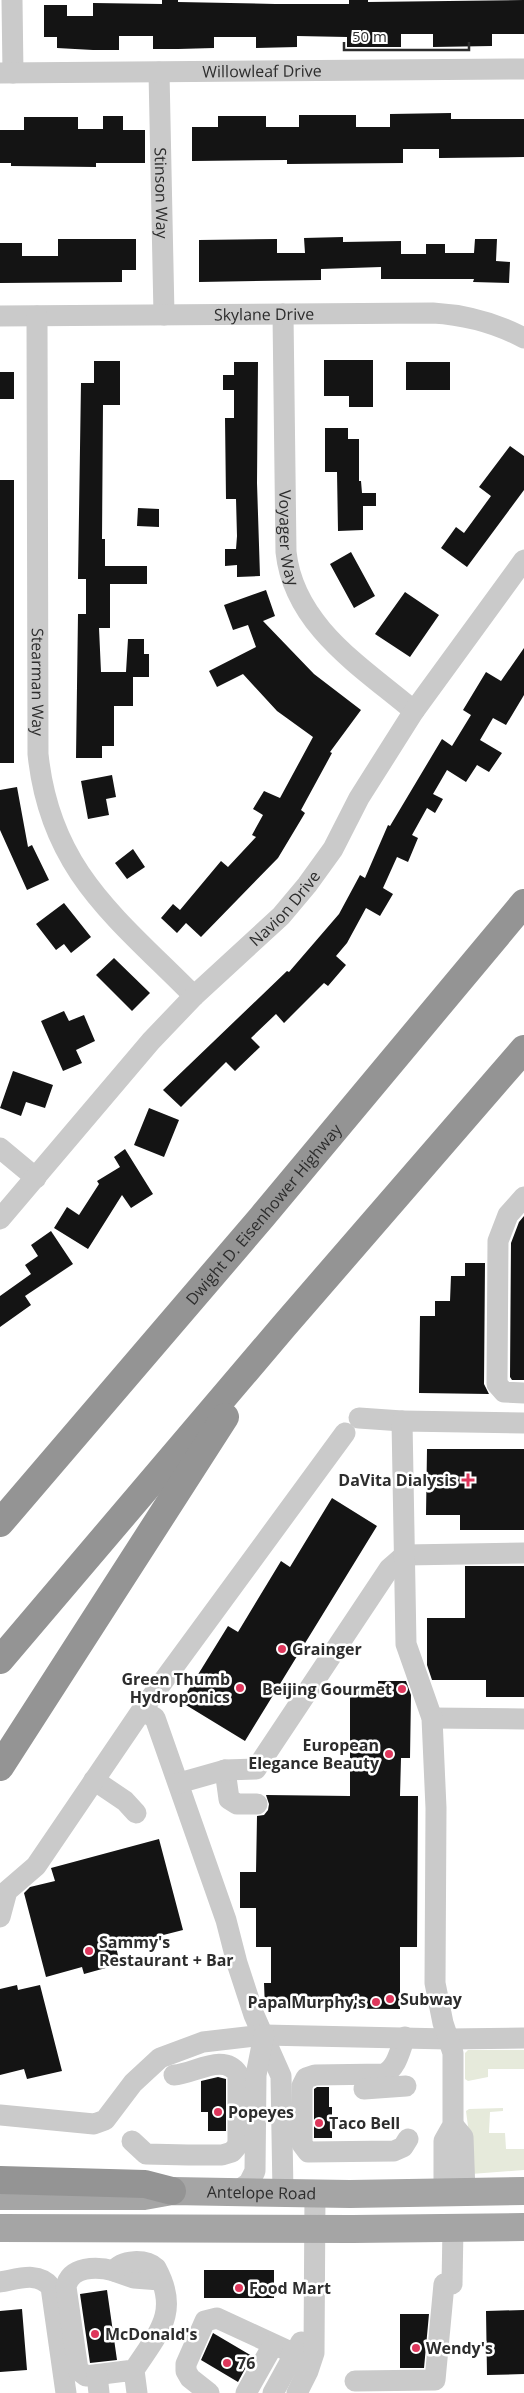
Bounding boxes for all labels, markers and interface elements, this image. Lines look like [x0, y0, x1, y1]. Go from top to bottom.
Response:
scale bar [344, 20, 469, 52]
text: 50 m [352, 26, 387, 46]
street label: Willowleaf Drive [202, 60, 322, 82]
street label: Stinson Way [150, 147, 173, 240]
street label: Skylane Drive [214, 303, 314, 326]
street label: Voyager Way [274, 490, 305, 590]
street label: Stearman Way [27, 628, 49, 737]
street label: Navion Drive [244, 866, 325, 951]
street label: Dwight D. Eisenhower Highway [181, 1118, 347, 1309]
place label: DaVita Dialysis [338, 1469, 457, 1491]
marker: DaVita Dialysis [461, 1473, 475, 1487]
place label: Grainger [292, 1638, 362, 1660]
marker: Grainger [276, 1643, 288, 1655]
place label: Green Thumb Hydroponics [121, 1668, 230, 1708]
place label: Beijing Gourmet [262, 1678, 392, 1700]
marker: Green Thumb Hydroponics [234, 1682, 246, 1694]
marker: Beijing Gourmet [396, 1683, 408, 1695]
place label: European Elegance Beauty [248, 1734, 380, 1774]
marker: European Elegance Beauty [383, 1748, 395, 1760]
place label: Sammy's Restaurant + Bar [99, 1931, 234, 1971]
marker: Sammy's Restaurant + Bar [83, 1945, 95, 1957]
place label: Subway [400, 1988, 463, 2010]
place label: Papa Murphy's [248, 1991, 366, 2013]
marker: Subway [384, 1993, 396, 2005]
marker: Papa Murphy's [370, 1996, 382, 2008]
place label: Popeyes [228, 2101, 294, 2123]
marker: Popeyes [212, 2106, 224, 2118]
place label: Taco Bell [329, 2112, 400, 2134]
marker: Taco Bell [313, 2117, 325, 2129]
street label: Antelope Road [207, 2181, 316, 2204]
place label: Food Mart [249, 2277, 331, 2299]
marker: Food Mart [233, 2282, 245, 2294]
place label: McDonald's [105, 2323, 198, 2345]
marker: McDonald's [89, 2328, 101, 2340]
place label: Wendy's [426, 2337, 493, 2359]
marker: Wendy's [410, 2342, 422, 2354]
place label: 76 [237, 2352, 255, 2374]
marker: 76 [221, 2357, 233, 2369]

